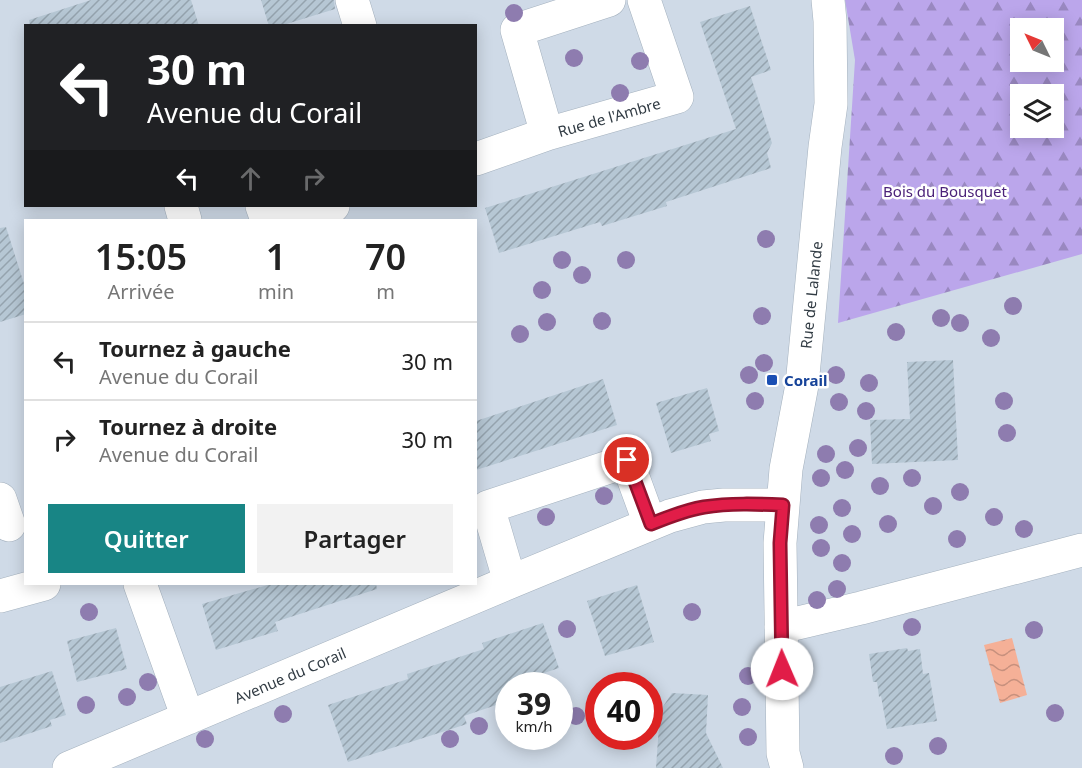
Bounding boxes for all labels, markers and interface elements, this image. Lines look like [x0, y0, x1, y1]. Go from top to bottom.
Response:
north arrow [1010, 18, 1064, 72]
map controls [1010, 18, 1064, 138]
text: 30 m [147, 40, 247, 97]
icon: left [48, 48, 126, 126]
button: layers [1010, 84, 1064, 138]
street label: Rue de l'Ambre [555, 93, 663, 141]
text: Avenue du Corail [147, 94, 362, 131]
icon: left [171, 162, 204, 195]
icon: ahead [234, 162, 267, 195]
icon: right [297, 162, 330, 195]
park label: Bois du Bousquet [883, 181, 1007, 201]
text: 15:05 [95, 232, 187, 281]
text: 1 [266, 232, 286, 281]
text: 70 [365, 232, 406, 281]
street label: Rue de Lalande [795, 240, 827, 350]
text: Arrivée [107, 278, 175, 305]
text: min [258, 278, 294, 305]
text: m [376, 278, 395, 305]
text: Tournez à gauche [99, 333, 291, 363]
icon: left [48, 345, 81, 378]
text: 30 m [402, 346, 453, 376]
text: Avenue du Corail [99, 363, 258, 390]
place label: Corail [784, 370, 827, 390]
marker: Corail [765, 373, 779, 387]
text: Tournez à droite [99, 411, 277, 441]
icon: right [48, 423, 81, 456]
text: 30 m [402, 424, 453, 454]
pin [601, 434, 652, 485]
text: Avenue du Corail [99, 441, 258, 468]
icon: arrive [610, 443, 643, 476]
button: Quitter [48, 504, 245, 573]
button: Partager [257, 504, 453, 573]
position arrow [750, 637, 814, 701]
street label: Avenue du Corail [231, 642, 349, 708]
speed limit sign: 40 [585, 672, 663, 750]
text: 39 [517, 683, 551, 724]
text: km/h [516, 716, 552, 736]

